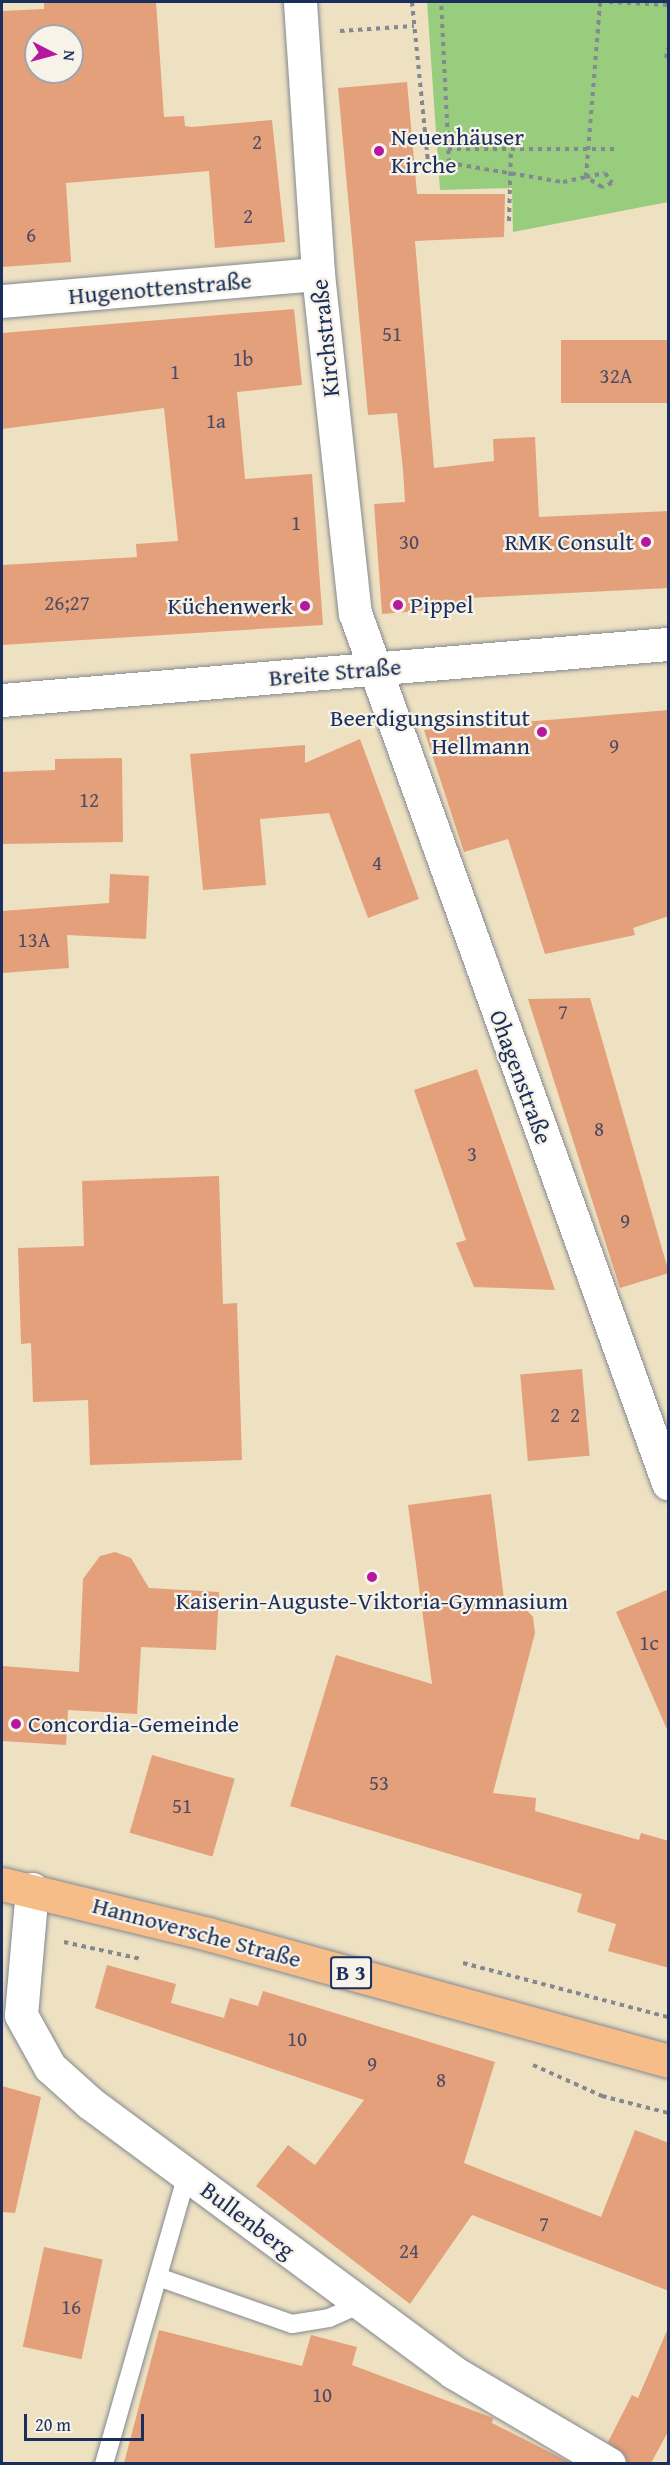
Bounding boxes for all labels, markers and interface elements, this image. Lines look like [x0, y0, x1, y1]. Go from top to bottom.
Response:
north arrow [24, 24, 84, 84]
text: N [57, 49, 82, 62]
place label: Neuenhäuser Kirche [391, 123, 524, 179]
house number: 2 [252, 129, 262, 155]
marker: Neuenhäuser Kirche [372, 144, 386, 158]
house number: 2 [243, 203, 253, 229]
house number: 6 [26, 222, 36, 248]
street label: Hugenottenstraße [67, 266, 253, 310]
street label: Kirchstraße [304, 278, 346, 398]
house number: 51 [382, 321, 402, 347]
house number: 1b [233, 346, 253, 372]
house number: 1 [170, 359, 180, 385]
house number: 32A [600, 363, 632, 389]
house number: 1a [206, 408, 226, 434]
house number: 1 [291, 510, 301, 536]
place label: RMK Consult [505, 528, 634, 556]
house number: 30 [399, 529, 419, 555]
marker: RMK Consult [639, 535, 653, 549]
house number: 26;27 [44, 590, 90, 616]
place label: Pippel [410, 591, 474, 619]
place label: Küchenwerk [167, 592, 293, 620]
marker: Pippel [391, 598, 405, 612]
marker: Küchenwerk [298, 599, 312, 613]
street label: Breite Straße [268, 652, 402, 692]
place label: Beerdigungsinstitut Hellmann [330, 704, 530, 760]
marker: Beerdigungsinstitut Hellmann [535, 725, 549, 739]
house number: 9 [609, 733, 619, 759]
house number: 12 [79, 787, 99, 813]
house number: 4 [372, 850, 382, 876]
house number: 13A [18, 927, 50, 953]
house number: 7 [558, 999, 568, 1025]
street label: Ohagenstraße [483, 1006, 559, 1148]
house number: 8 [594, 1116, 604, 1142]
house number: 3 [467, 1141, 477, 1167]
house number: 9 [620, 1208, 630, 1234]
house number: 2 [550, 1402, 560, 1428]
house number: 2 [570, 1402, 580, 1428]
marker: Kaiserin-Auguste-Viktoria-Gymnasium [365, 1570, 379, 1584]
place label: Kaiserin-Auguste-Viktoria-Gymnasium [176, 1587, 568, 1615]
house number: 1c [639, 1630, 659, 1656]
place label: Concordia-Gemeinde [28, 1710, 239, 1738]
marker: Concordia-Gemeinde [9, 1717, 23, 1731]
house number: 53 [369, 1770, 389, 1796]
house number: 51 [172, 1793, 192, 1819]
street label: Hannoversche Straße [89, 1890, 305, 1974]
road number: B 3 [330, 1954, 372, 1992]
house number: 10 [287, 2026, 307, 2052]
house number: 9 [367, 2051, 377, 2077]
house number: 8 [436, 2067, 446, 2093]
street label: Bullenberg [195, 2175, 301, 2265]
house number: 7 [539, 2211, 549, 2237]
house number: 24 [399, 2238, 419, 2264]
house number: 16 [61, 2294, 81, 2320]
house number: 10 [312, 2382, 332, 2408]
scale bar [27, 2402, 147, 2440]
text: 20 m [35, 2411, 71, 2438]

